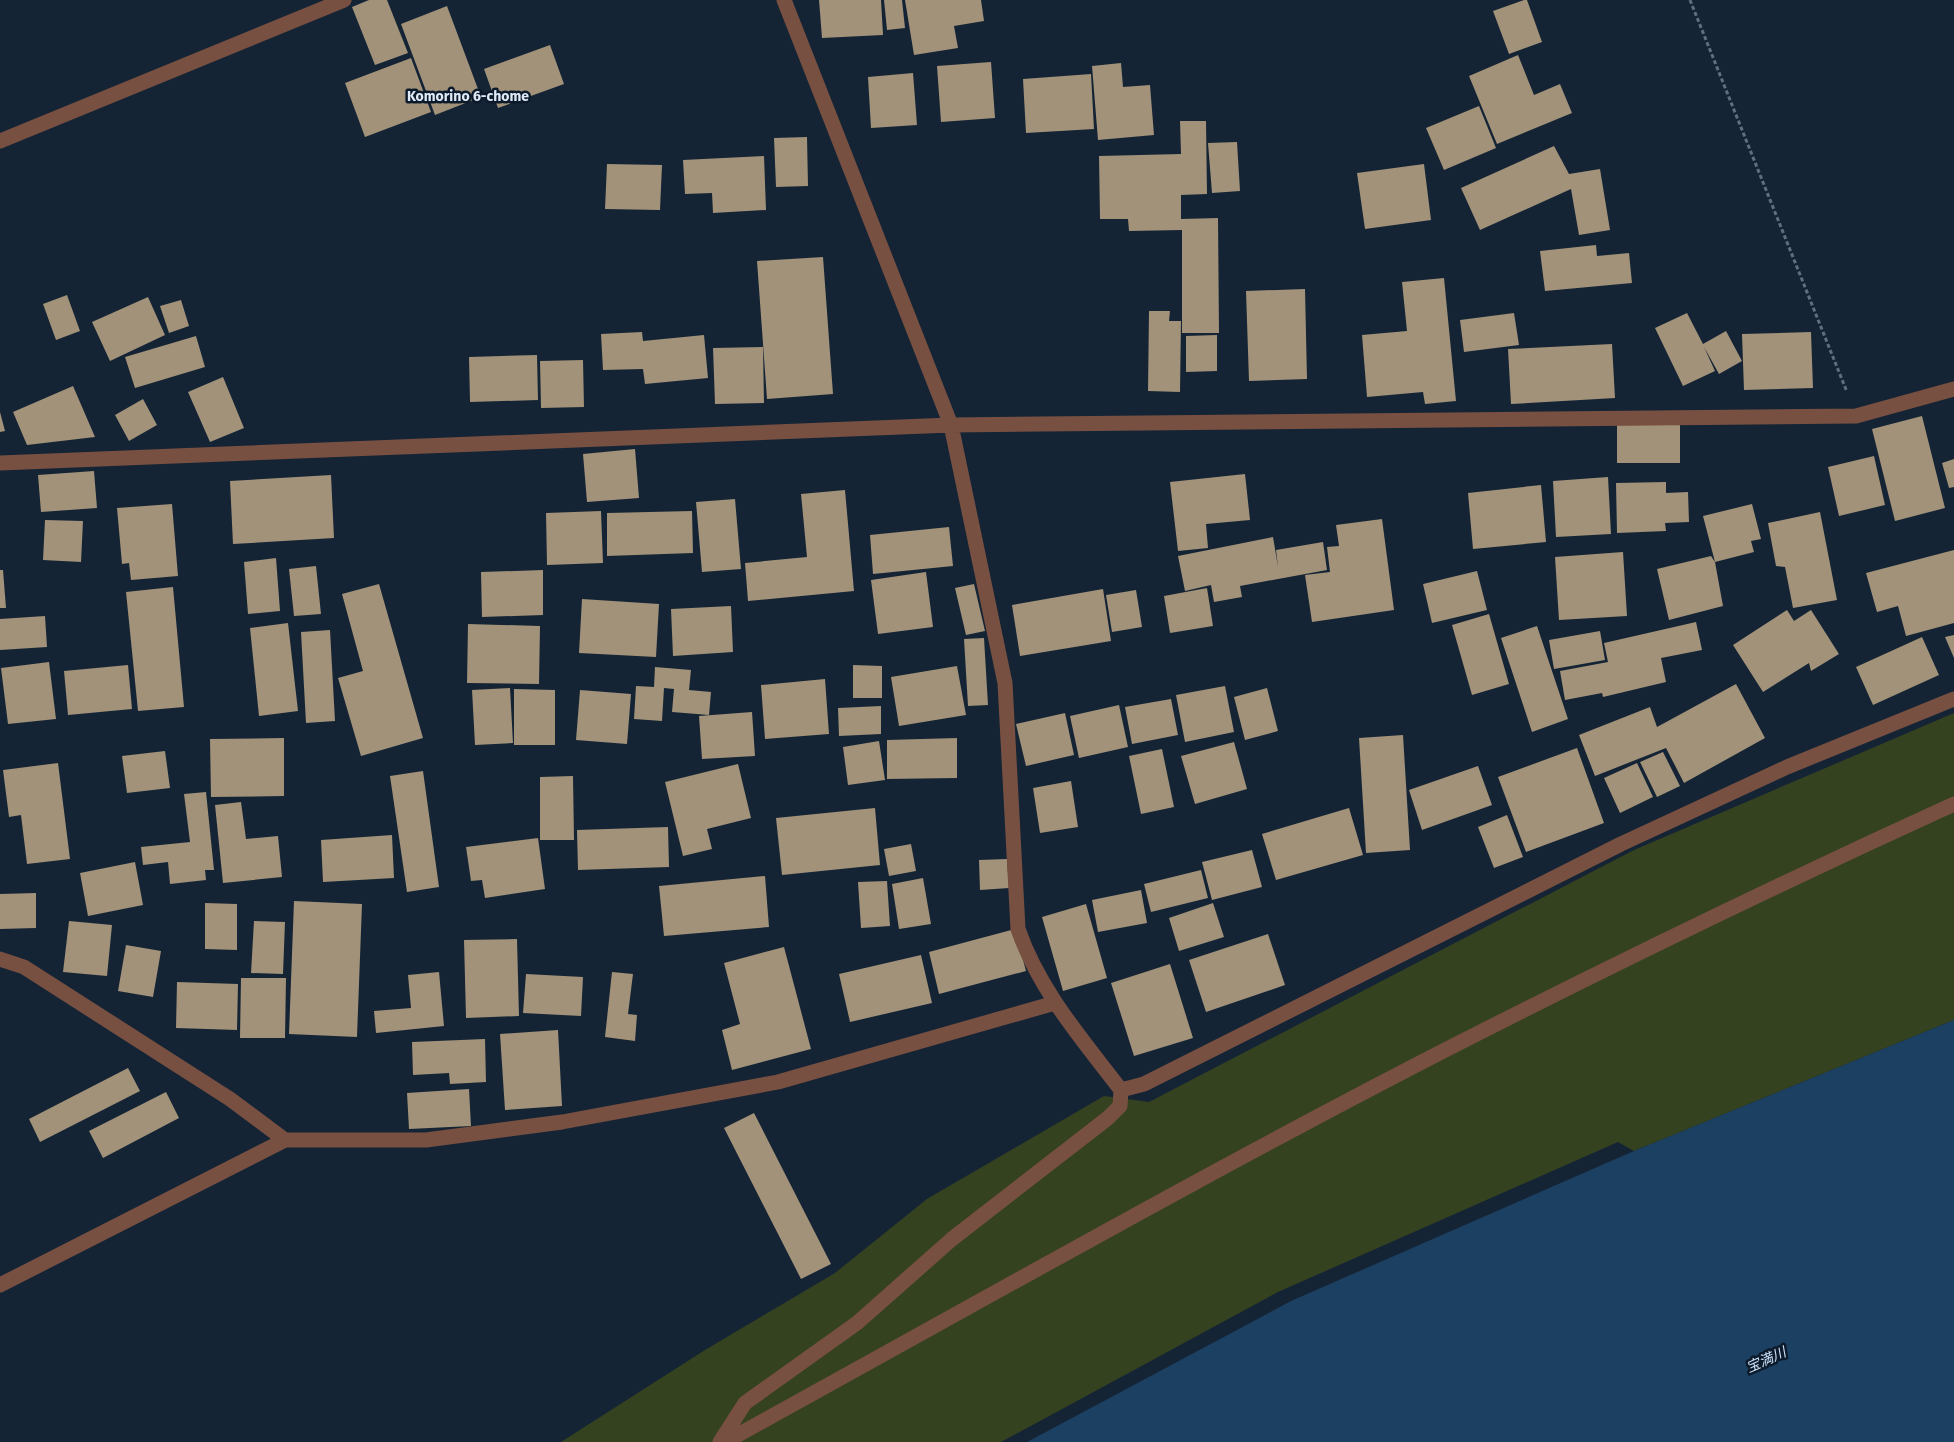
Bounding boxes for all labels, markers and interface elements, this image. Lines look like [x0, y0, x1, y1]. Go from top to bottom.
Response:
district label: Komorino 6-chome [407, 88, 529, 105]
water label: 宝満川 [1743, 1343, 1790, 1376]

